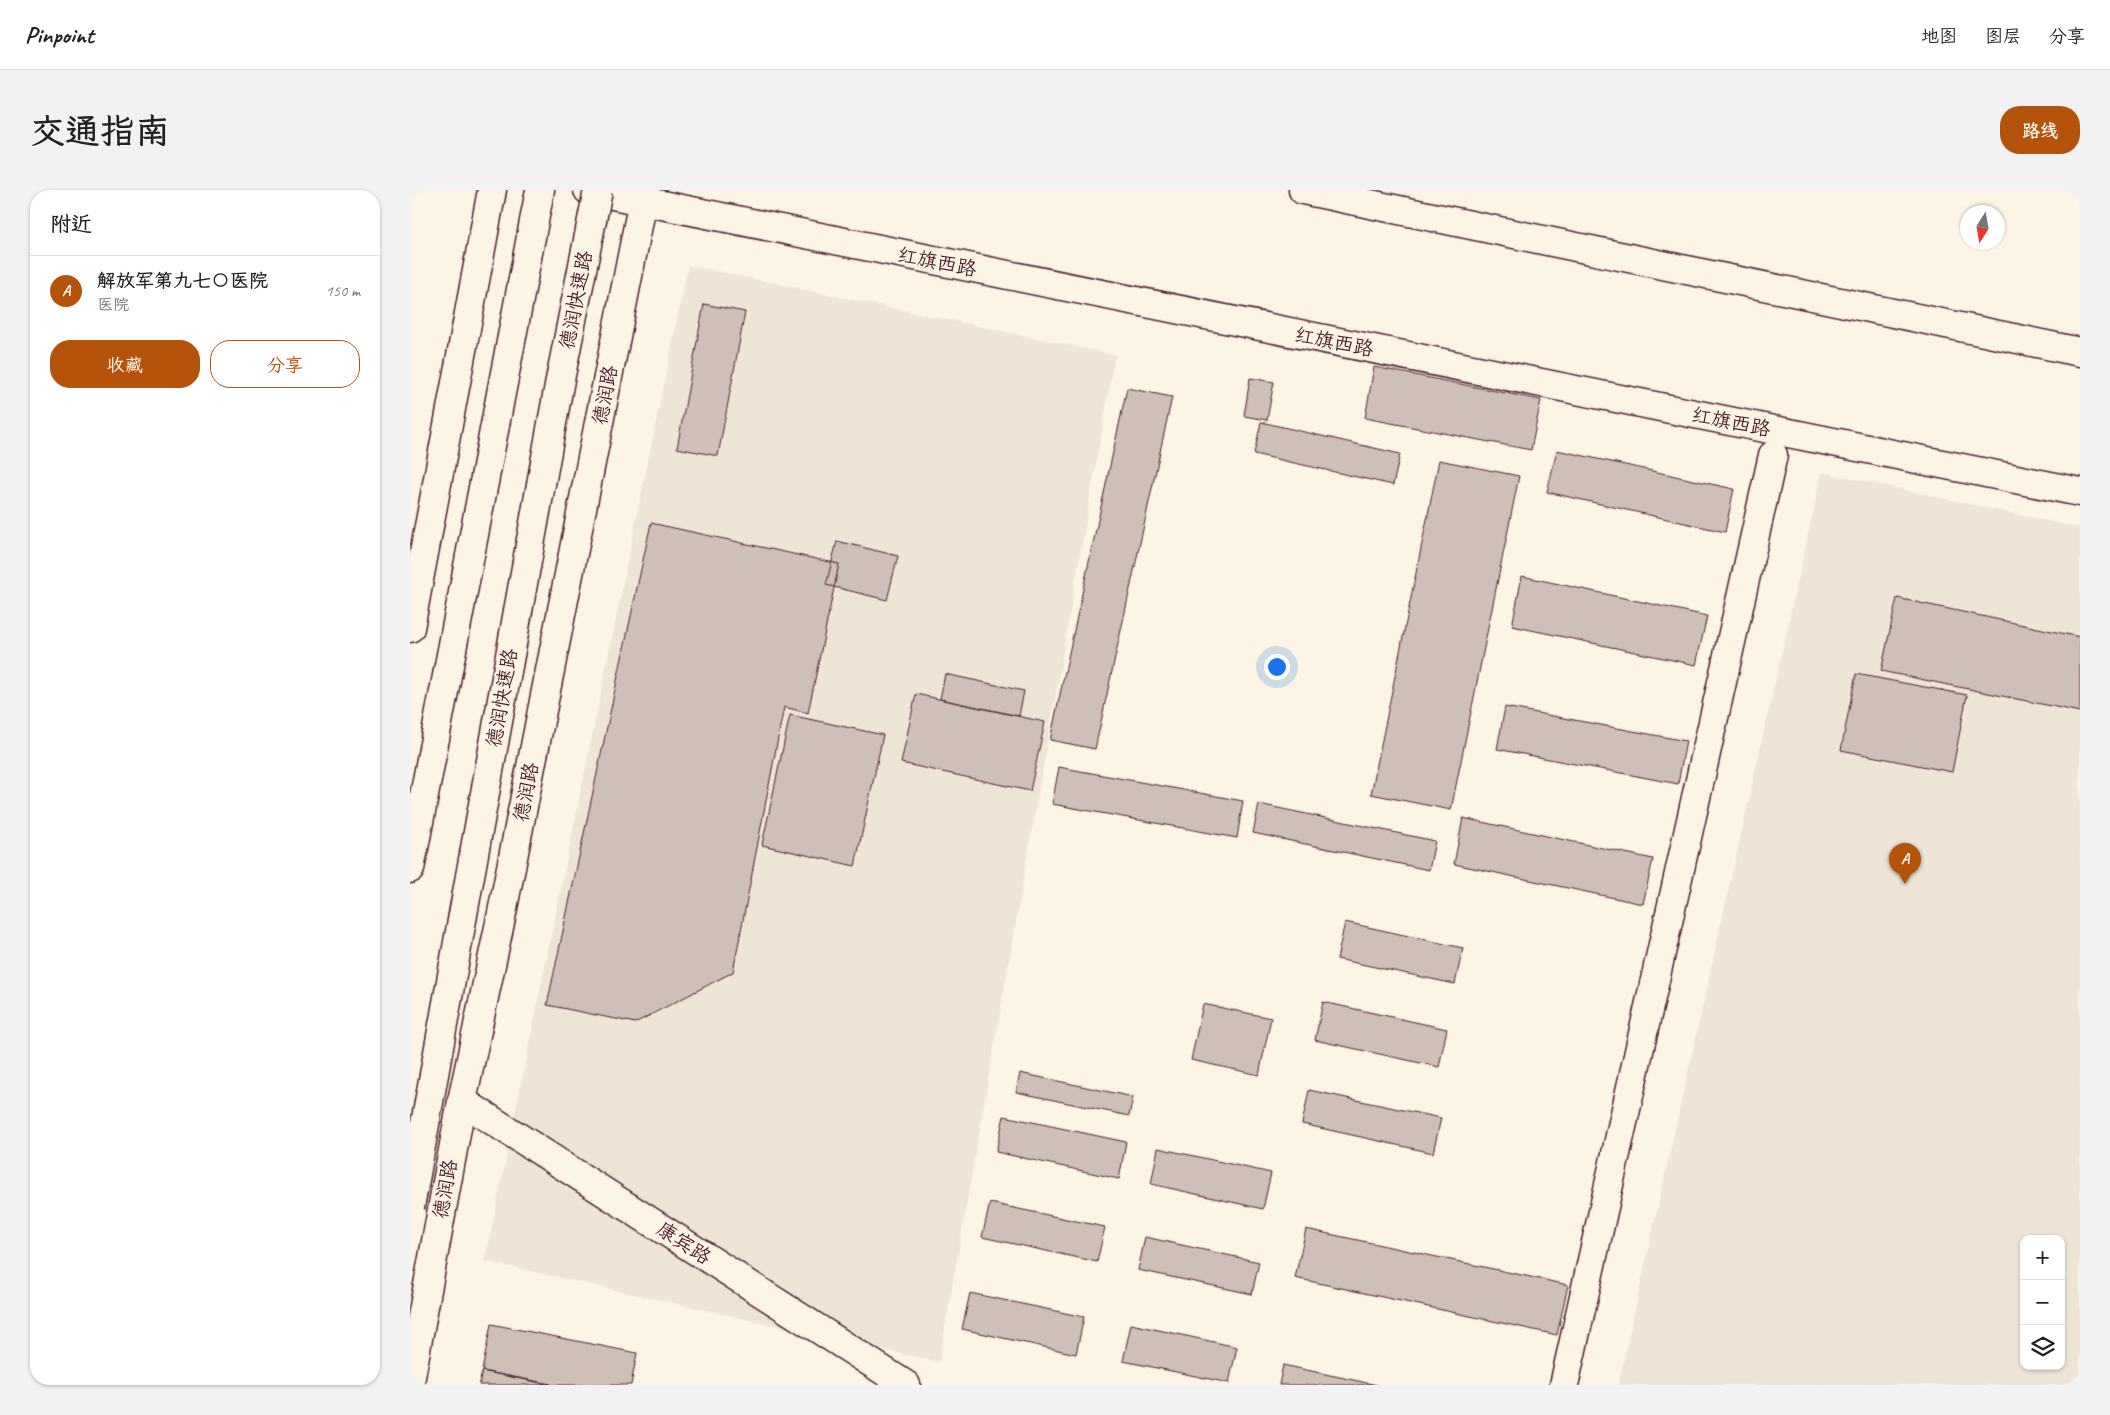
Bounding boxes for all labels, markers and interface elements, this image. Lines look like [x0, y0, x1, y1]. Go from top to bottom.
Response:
text: Pinpoint [25, 20, 94, 50]
text: 地图 [1921, 25, 1957, 47]
text: 图层 [1985, 25, 2021, 47]
text: 分享 [2049, 25, 2085, 47]
button: 路线 [2000, 106, 2080, 154]
text: 交通指南 [30, 109, 170, 154]
north arrow [1960, 205, 2005, 250]
text: 附近 [50, 211, 92, 237]
street label: 红旗西路 [895, 242, 980, 282]
street label: 德润快速路 [554, 248, 598, 351]
text: 解放军第九七〇医院 [97, 269, 268, 293]
text: A [62, 281, 70, 301]
text: 150 m [326, 281, 360, 301]
text: 医院 [97, 295, 129, 315]
street label: 红旗西路 [1292, 322, 1377, 362]
button: 收藏 [50, 340, 200, 388]
button: 分享 [210, 340, 360, 388]
street label: 德润路 [587, 362, 623, 427]
street label: 红旗西路 [1689, 402, 1774, 442]
street label: 德润快速路 [481, 646, 523, 749]
your location [1264, 654, 1290, 680]
street label: 德润路 [508, 759, 544, 824]
pin: A [1889, 843, 1921, 884]
street label: 德润路 [427, 1156, 463, 1221]
street label: 康宾路 [652, 1216, 717, 1270]
map controls [2020, 1235, 2065, 1370]
button: + [2020, 1235, 2065, 1280]
button: − [2020, 1280, 2065, 1325]
button: layers [2020, 1325, 2065, 1370]

